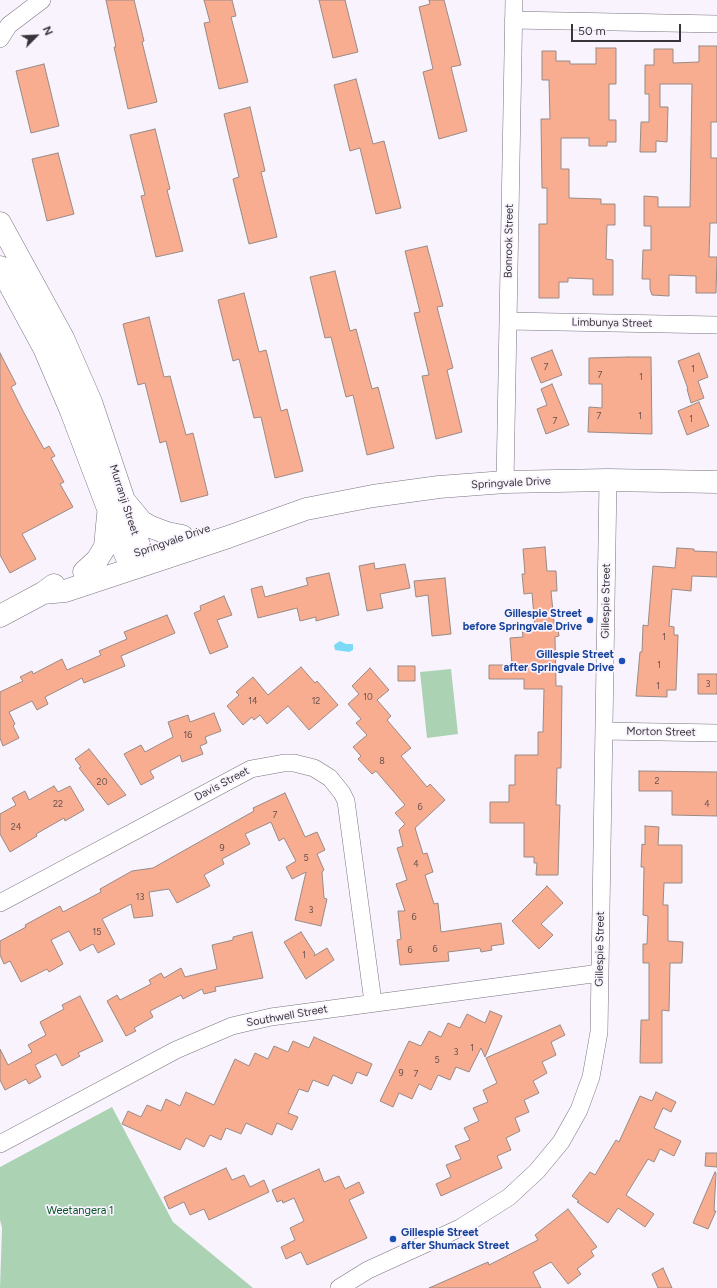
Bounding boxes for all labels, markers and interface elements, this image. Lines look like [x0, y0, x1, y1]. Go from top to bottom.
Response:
north arrow [16, 16, 56, 56]
scale bar [573, 16, 683, 42]
text: N [40, 24, 55, 37]
text: 50 m [578, 24, 606, 38]
street label: Bonrook Street [502, 204, 516, 278]
street label: Limbunya Street [571, 316, 653, 330]
house number: 7 [544, 362, 548, 372]
house number: 1 [691, 364, 695, 374]
house number: 7 [598, 370, 602, 380]
house number: 1 [639, 372, 643, 382]
house number: 7 [597, 411, 601, 421]
house number: 1 [638, 411, 642, 421]
house number: 1 [689, 414, 693, 424]
house number: 7 [553, 416, 557, 426]
street label: Murranji Street [106, 463, 142, 537]
street label: Springvale Drive [471, 474, 551, 492]
street label: Springvale Drive [132, 522, 212, 560]
street label: Gillespie Street [599, 563, 613, 639]
place label: Gillespie Street before Springvale Drive [463, 607, 582, 633]
marker: Gillespie Street before Springvale Drive [585, 615, 595, 625]
house number: 1 [662, 632, 666, 642]
place label: Gillespie Street after Springvale Drive [503, 648, 614, 674]
marker: Gillespie Street after Springvale Drive [617, 656, 627, 666]
house number: 1 [657, 660, 661, 670]
house number: 3 [706, 679, 710, 689]
house number: 1 [656, 681, 660, 691]
house number: 10 [363, 692, 373, 702]
house number: 14 [248, 696, 258, 706]
house number: 12 [312, 696, 320, 706]
street label: Morton Street [626, 725, 696, 739]
house number: 16 [184, 730, 192, 740]
house number: 8 [379, 756, 385, 766]
street label: Davis Street [192, 764, 252, 804]
house number: 2 [654, 776, 660, 786]
house number: 20 [97, 777, 107, 787]
house number: 22 [53, 799, 63, 809]
house number: 4 [704, 799, 710, 809]
house number: 6 [417, 802, 423, 812]
house number: 7 [273, 810, 277, 820]
house number: 24 [11, 822, 21, 832]
house number: 9 [219, 843, 225, 853]
house number: 5 [303, 853, 309, 863]
house number: 4 [413, 859, 419, 869]
house number: 13 [136, 892, 144, 902]
house number: 3 [309, 905, 313, 915]
street label: Gillespie Street [593, 911, 607, 987]
house number: 6 [411, 912, 417, 922]
house number: 15 [93, 927, 101, 937]
house number: 6 [432, 944, 438, 954]
house number: 6 [407, 945, 413, 955]
house number: 1 [302, 950, 306, 960]
street label: Southwell Street [245, 1002, 329, 1030]
house number: 1 [470, 1043, 474, 1053]
house number: 3 [454, 1047, 458, 1057]
house number: 5 [434, 1055, 440, 1065]
house number: 9 [398, 1068, 404, 1078]
house number: 7 [414, 1069, 418, 1079]
park label: Weetangera 1 [46, 1204, 114, 1218]
place label: Gillespie Street after Shumack Street [401, 1226, 509, 1252]
marker: Gillespie Street after Shumack Street [388, 1234, 398, 1244]

